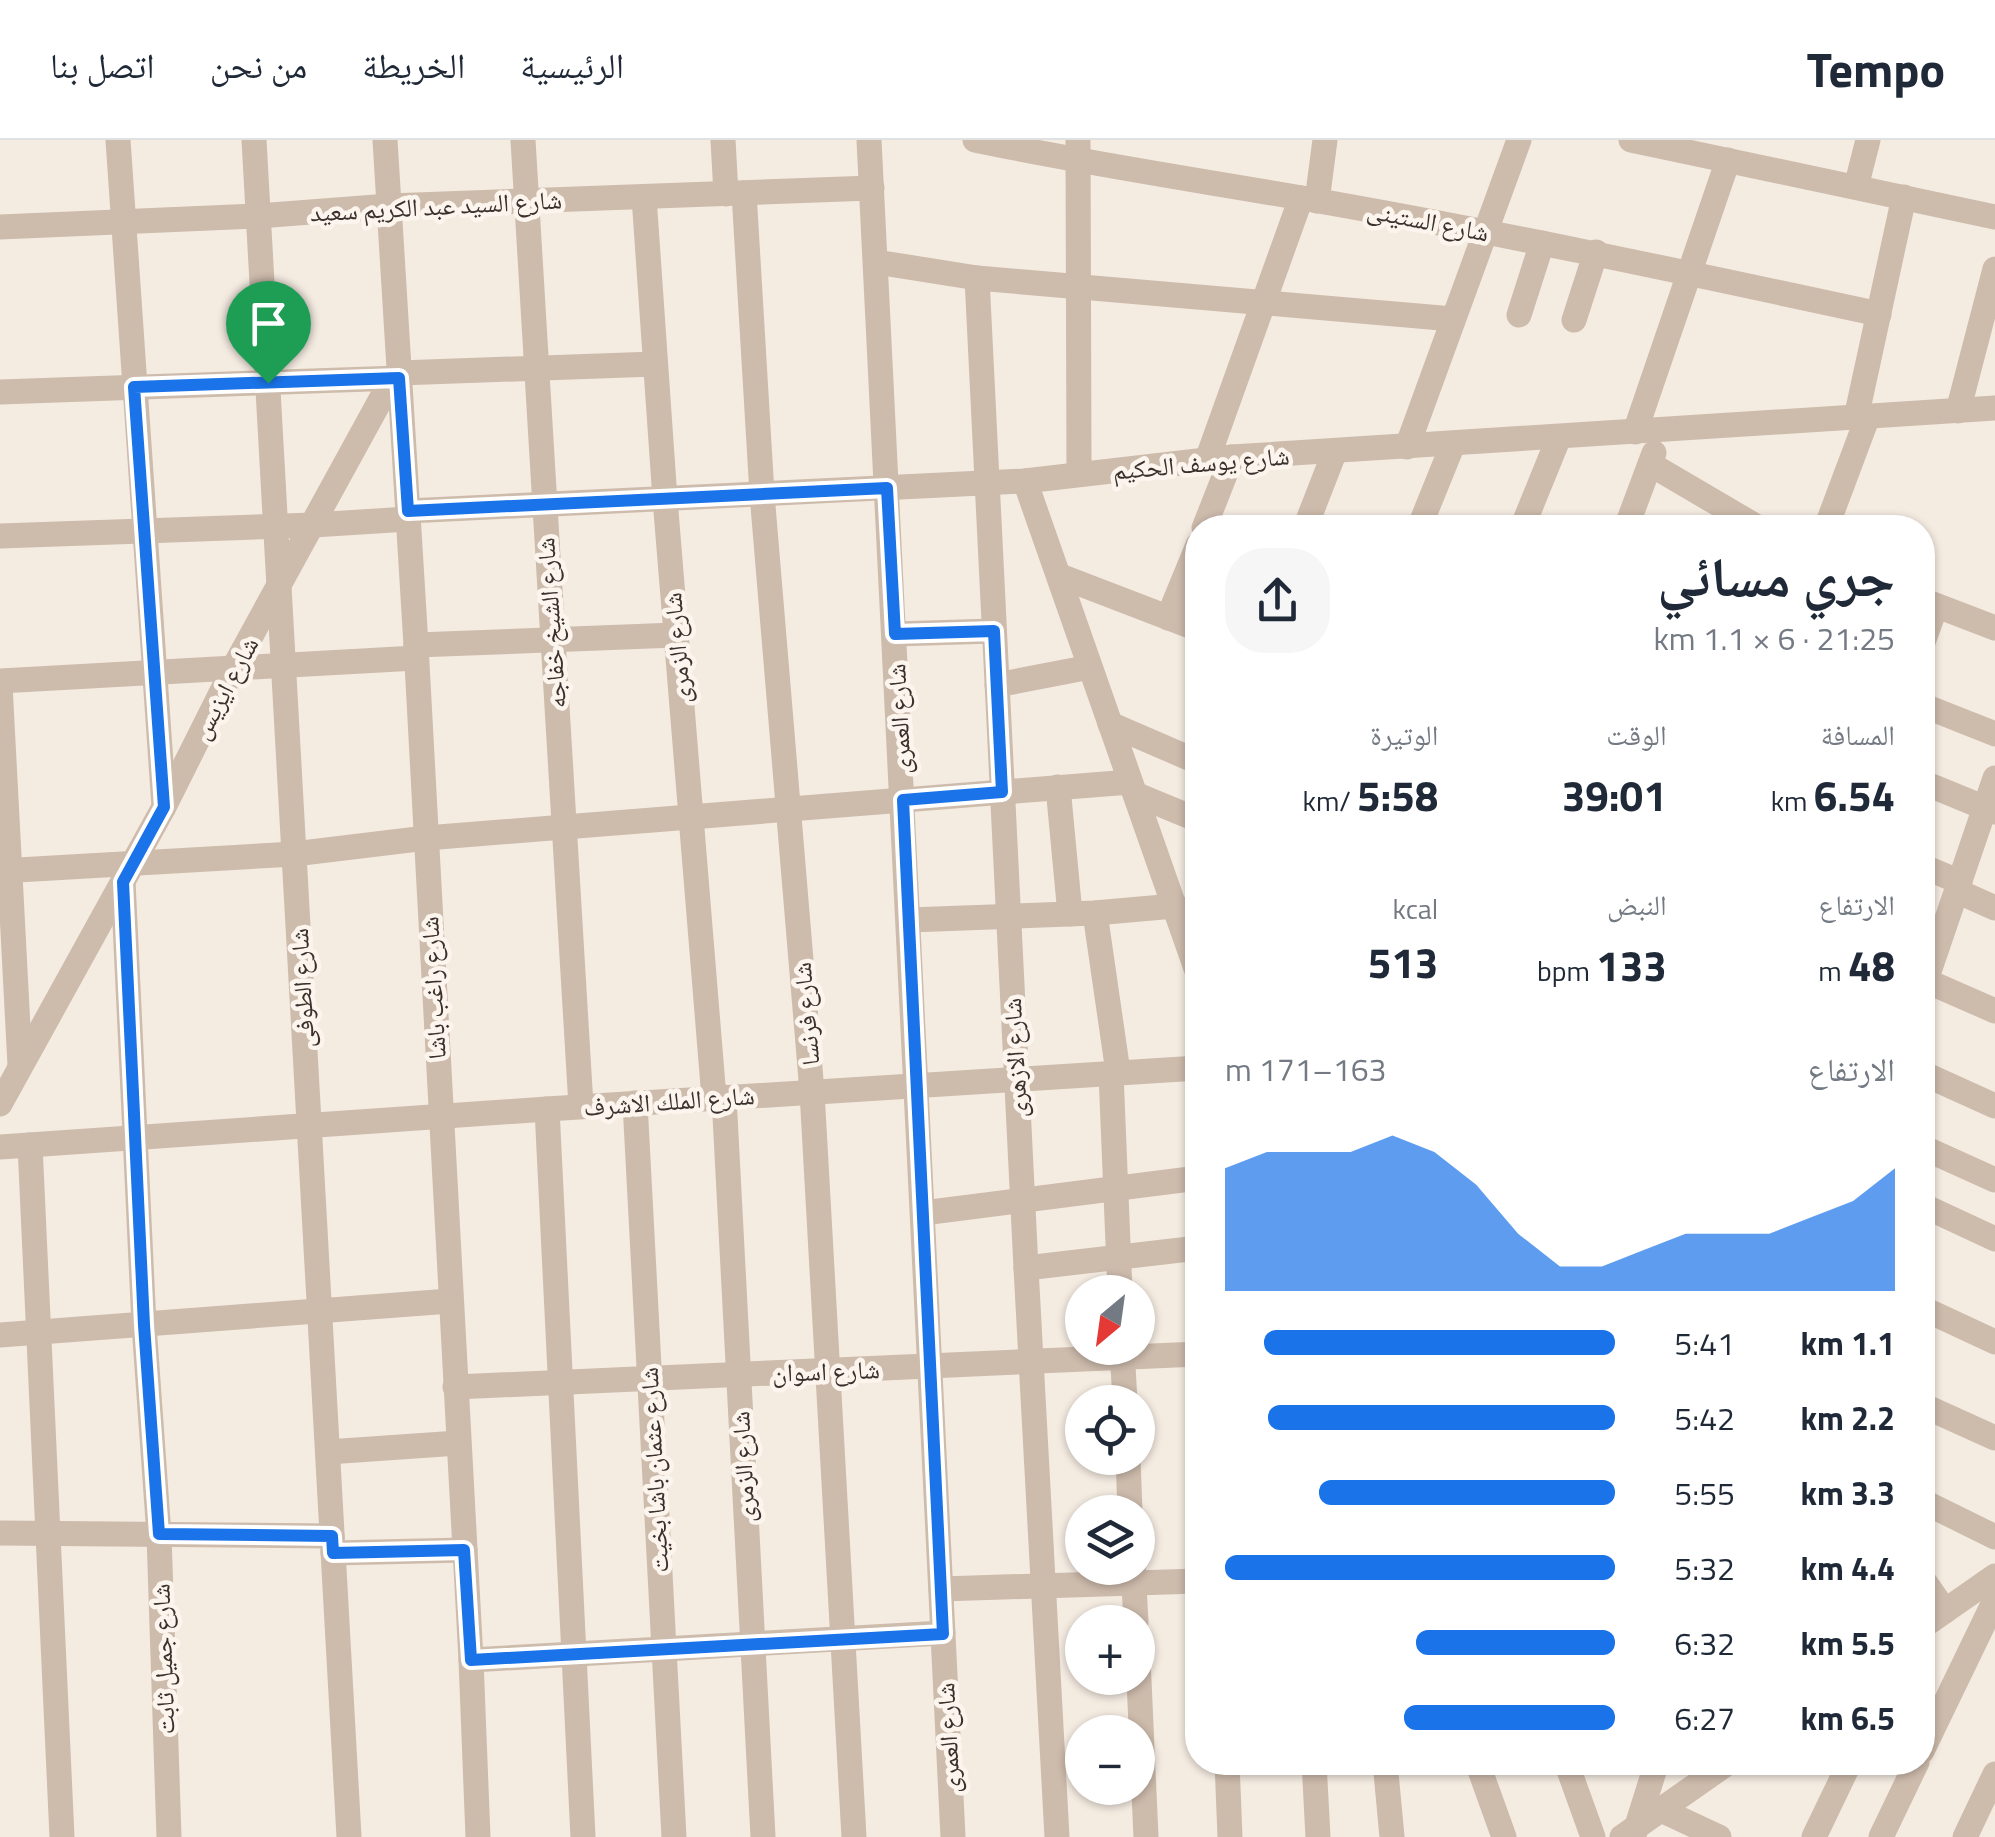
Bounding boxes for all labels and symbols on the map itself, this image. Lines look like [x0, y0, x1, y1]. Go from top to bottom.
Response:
street label: شارع السيد عبد الكريم سعيد [309, 180, 563, 232]
street label: شارع الستينى [1364, 191, 1492, 251]
pin [226, 281, 311, 384]
street label: شارع يوسف الحكيم [1111, 436, 1291, 490]
street label: شارع الشيخ خفاجه [526, 536, 576, 710]
street label: شارع الزمرى [653, 591, 701, 705]
street label: شارع ايزيس [182, 630, 268, 746]
street label: شارع العمرى [877, 663, 921, 775]
street label: شارع راغب باشا [410, 916, 456, 1060]
street label: شارع الطوفى [280, 927, 324, 1049]
street label: شارع فرنسا [783, 961, 829, 1067]
street label: شارع الازهرى [993, 997, 1037, 1119]
street label: شارع الملك الاشرف [582, 1076, 756, 1126]
north arrow [1065, 1275, 1155, 1365]
street label: شارع اسوان [772, 1350, 880, 1392]
street label: شارع عثمان باشا بخيت [630, 1366, 678, 1574]
street label: شارع الزمرى [721, 1410, 765, 1524]
street label: شارع جميل ثابت [141, 1583, 185, 1735]
street label: شارع العمرى [926, 1682, 970, 1794]

